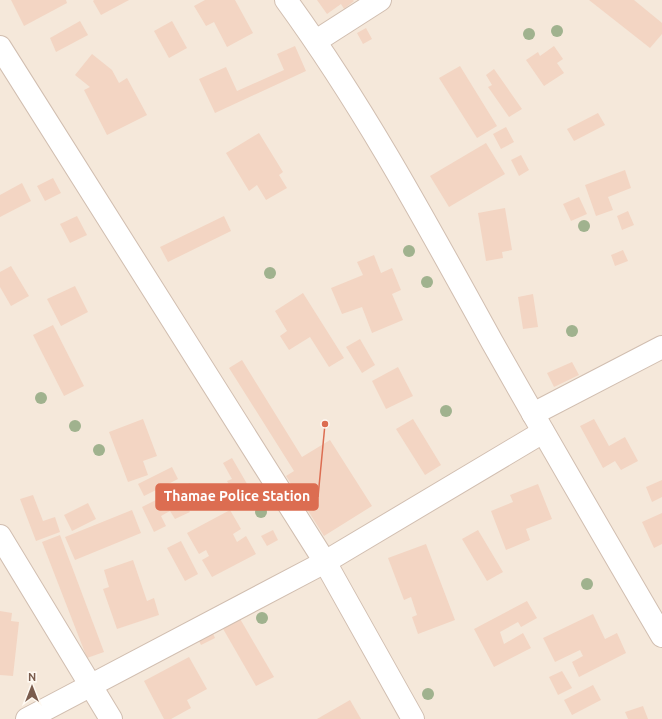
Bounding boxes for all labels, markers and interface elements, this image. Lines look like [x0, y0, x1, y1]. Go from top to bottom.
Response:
callout: Thamae Police Station [156, 484, 318, 510]
text: Thamae Police Station [164, 488, 310, 504]
north arrow [12, 667, 52, 707]
text: N [28, 671, 36, 683]

